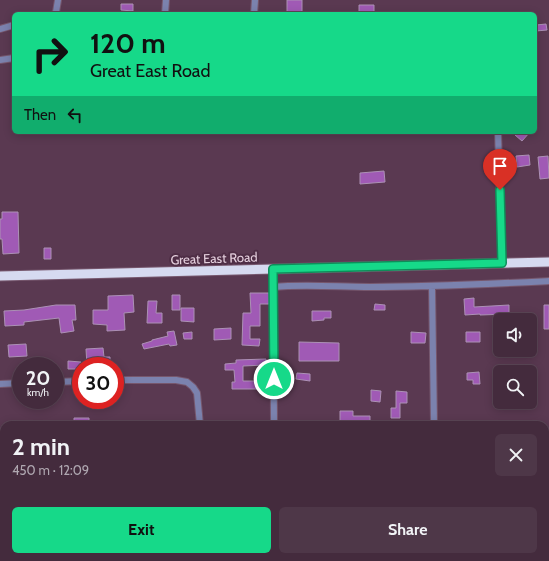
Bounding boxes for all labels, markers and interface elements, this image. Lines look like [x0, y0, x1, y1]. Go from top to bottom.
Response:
text: 120 m [90, 26, 166, 60]
icon: right [24, 28, 76, 80]
text: Great East Road [90, 60, 210, 82]
icon: left [64, 104, 86, 126]
text: Then [24, 106, 56, 124]
pin [483, 149, 517, 190]
icon: arrive [489, 155, 511, 177]
street label: Great East Road [170, 248, 258, 268]
map controls [493, 313, 537, 409]
button: sound [493, 313, 537, 357]
speed limit sign: 30 [72, 357, 124, 409]
position arrow [253, 358, 295, 400]
button: search [493, 365, 537, 409]
text: 20 [26, 366, 50, 390]
text: km/h [27, 386, 49, 399]
text: 2 min [12, 432, 70, 461]
button: close [495, 434, 537, 476]
text: 450 m · 12:09 [12, 462, 89, 478]
button: Exit [12, 507, 271, 553]
button: Share [279, 507, 537, 553]

